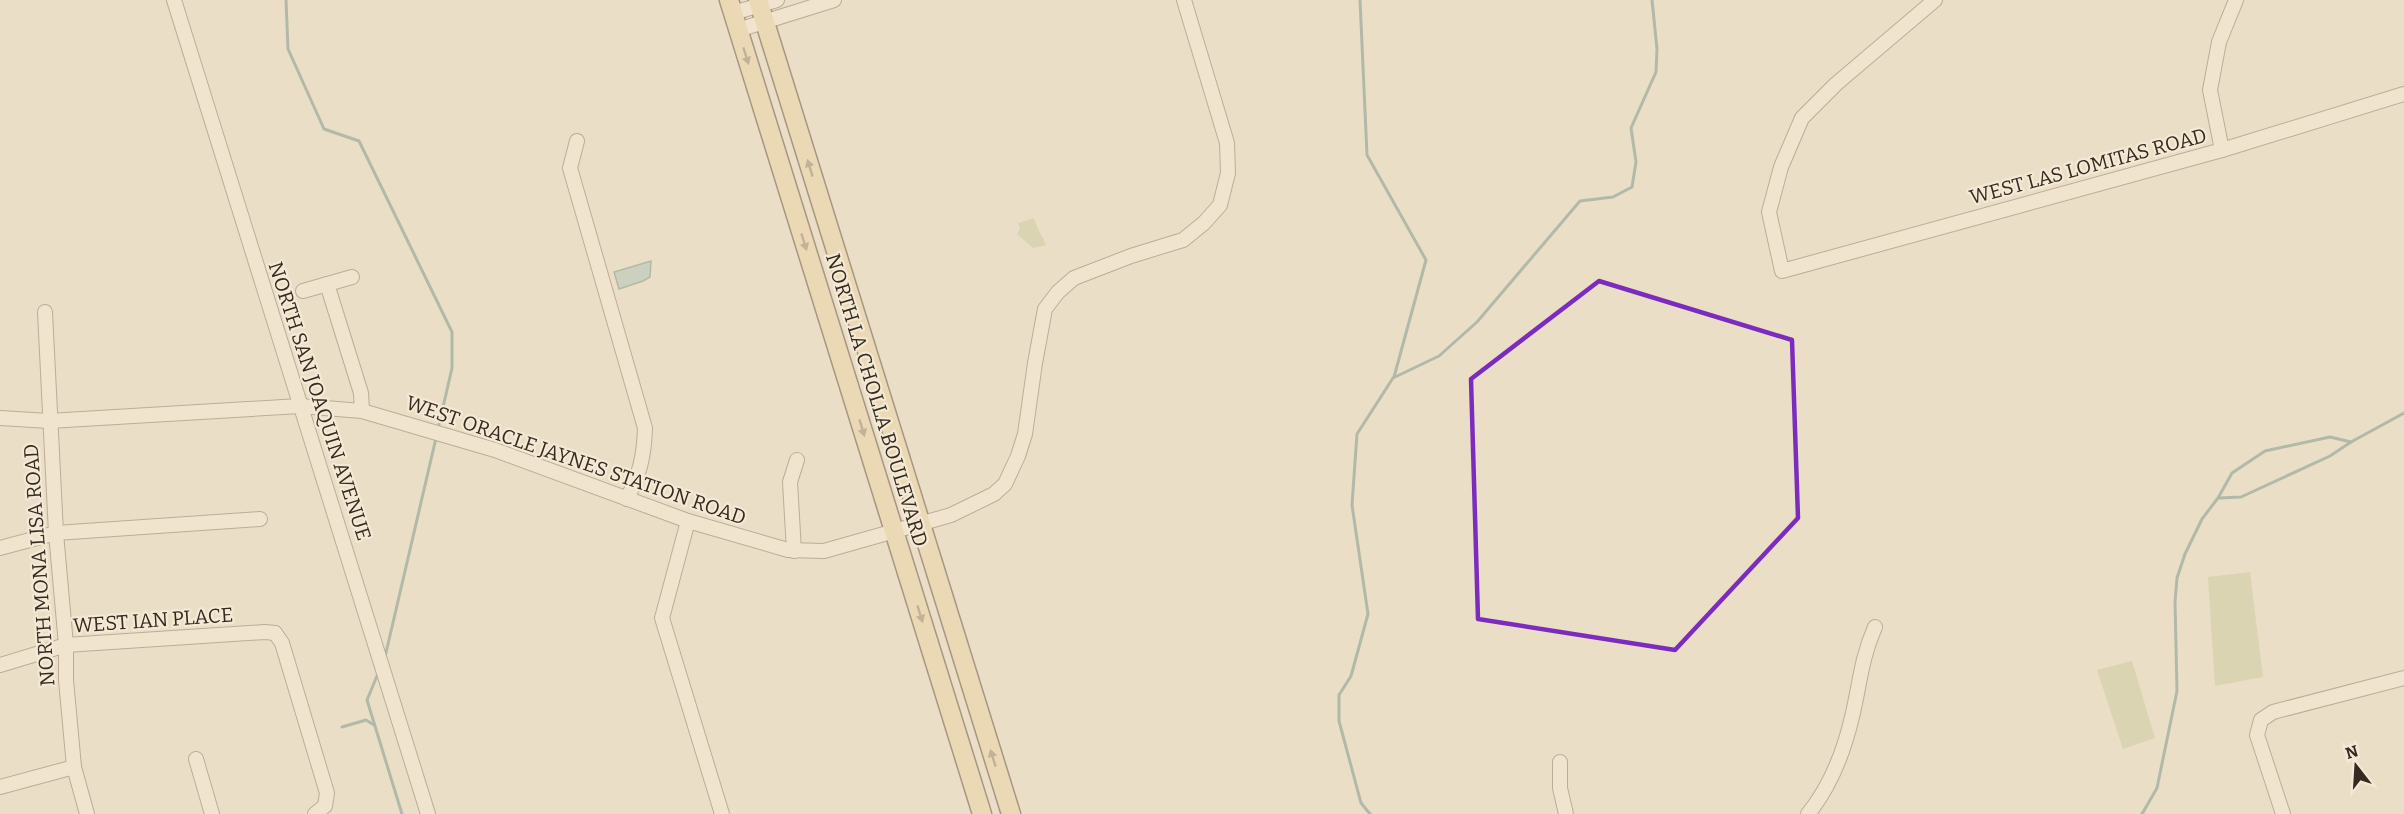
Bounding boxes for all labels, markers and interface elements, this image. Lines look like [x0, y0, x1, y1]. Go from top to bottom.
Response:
one-way arrow [742, 47, 752, 65]
street label: WEST LAS LOMITAS ROAD [1967, 123, 2209, 209]
one-way arrow [805, 159, 814, 177]
one-way arrow [800, 233, 809, 251]
street label: NORTH LA CHOLLA BOULEVARD [821, 250, 933, 550]
street label: NORTH SAN JOAQUIN AVENUE [264, 259, 376, 543]
street label: WEST ORACLE JAYNES STATION ROAD [403, 390, 749, 530]
one-way arrow [858, 419, 867, 437]
street label: NORTH MONA LISA ROAD [19, 443, 59, 687]
street label: WEST IAN PLACE [72, 602, 234, 638]
one-way arrow [916, 606, 925, 624]
north arrow [2326, 736, 2386, 796]
text: N [2343, 741, 2360, 763]
one-way arrow [988, 749, 997, 767]

